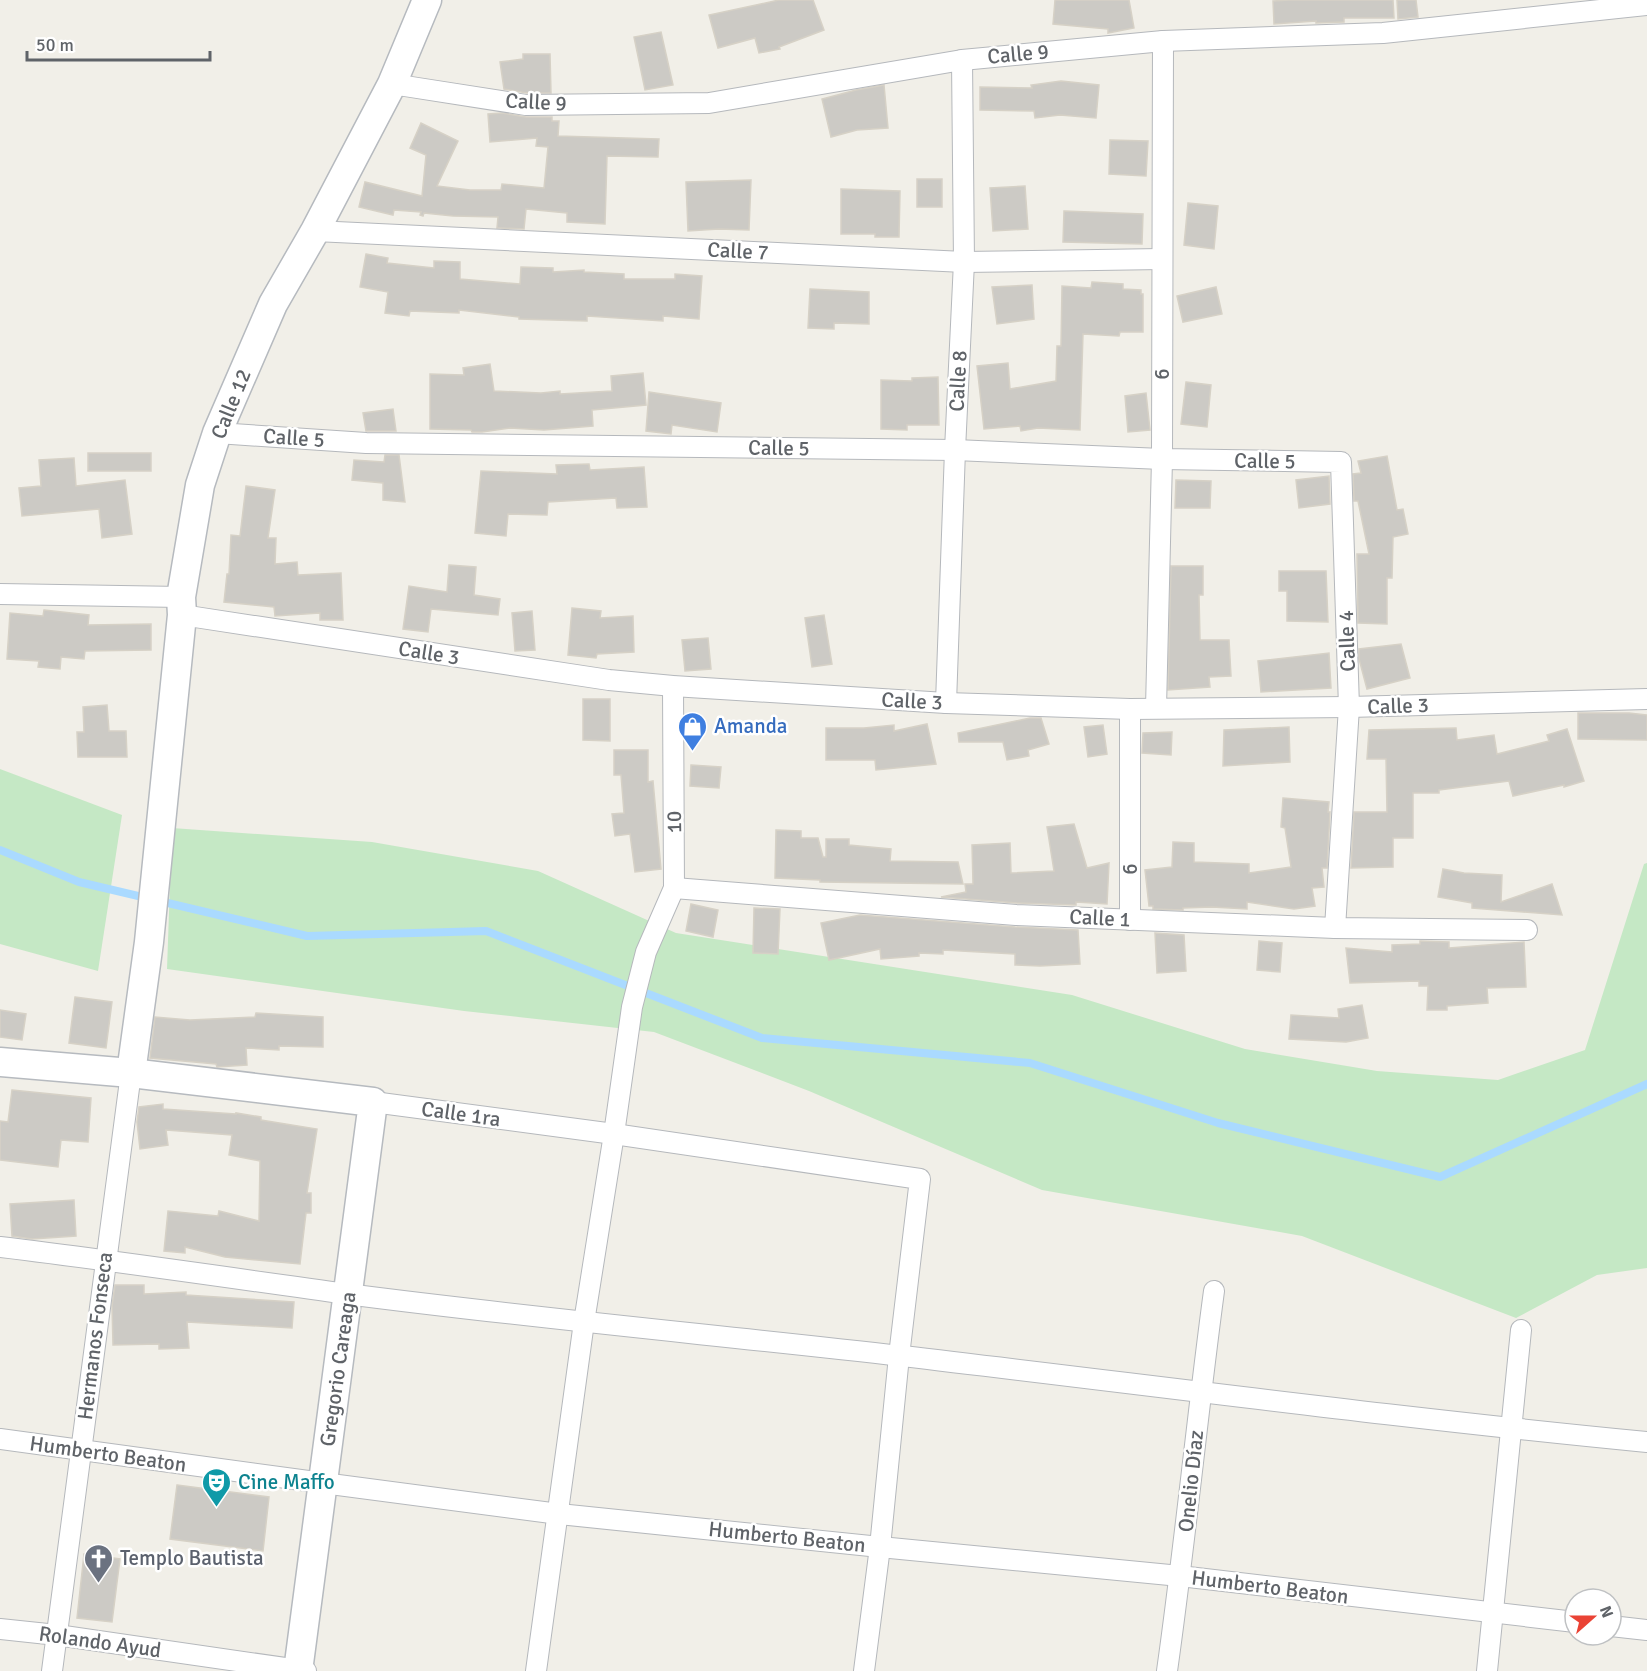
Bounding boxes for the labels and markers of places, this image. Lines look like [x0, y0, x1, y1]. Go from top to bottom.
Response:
shop icon: Amanda [677, 710, 709, 752]
place label: Amanda [714, 713, 787, 739]
theatre icon: Cine Maffo [201, 1466, 233, 1508]
place label: Cine Maffo [238, 1469, 335, 1495]
church icon: Templo Bautista [83, 1542, 115, 1584]
place label: Templo Bautista [120, 1545, 264, 1571]

